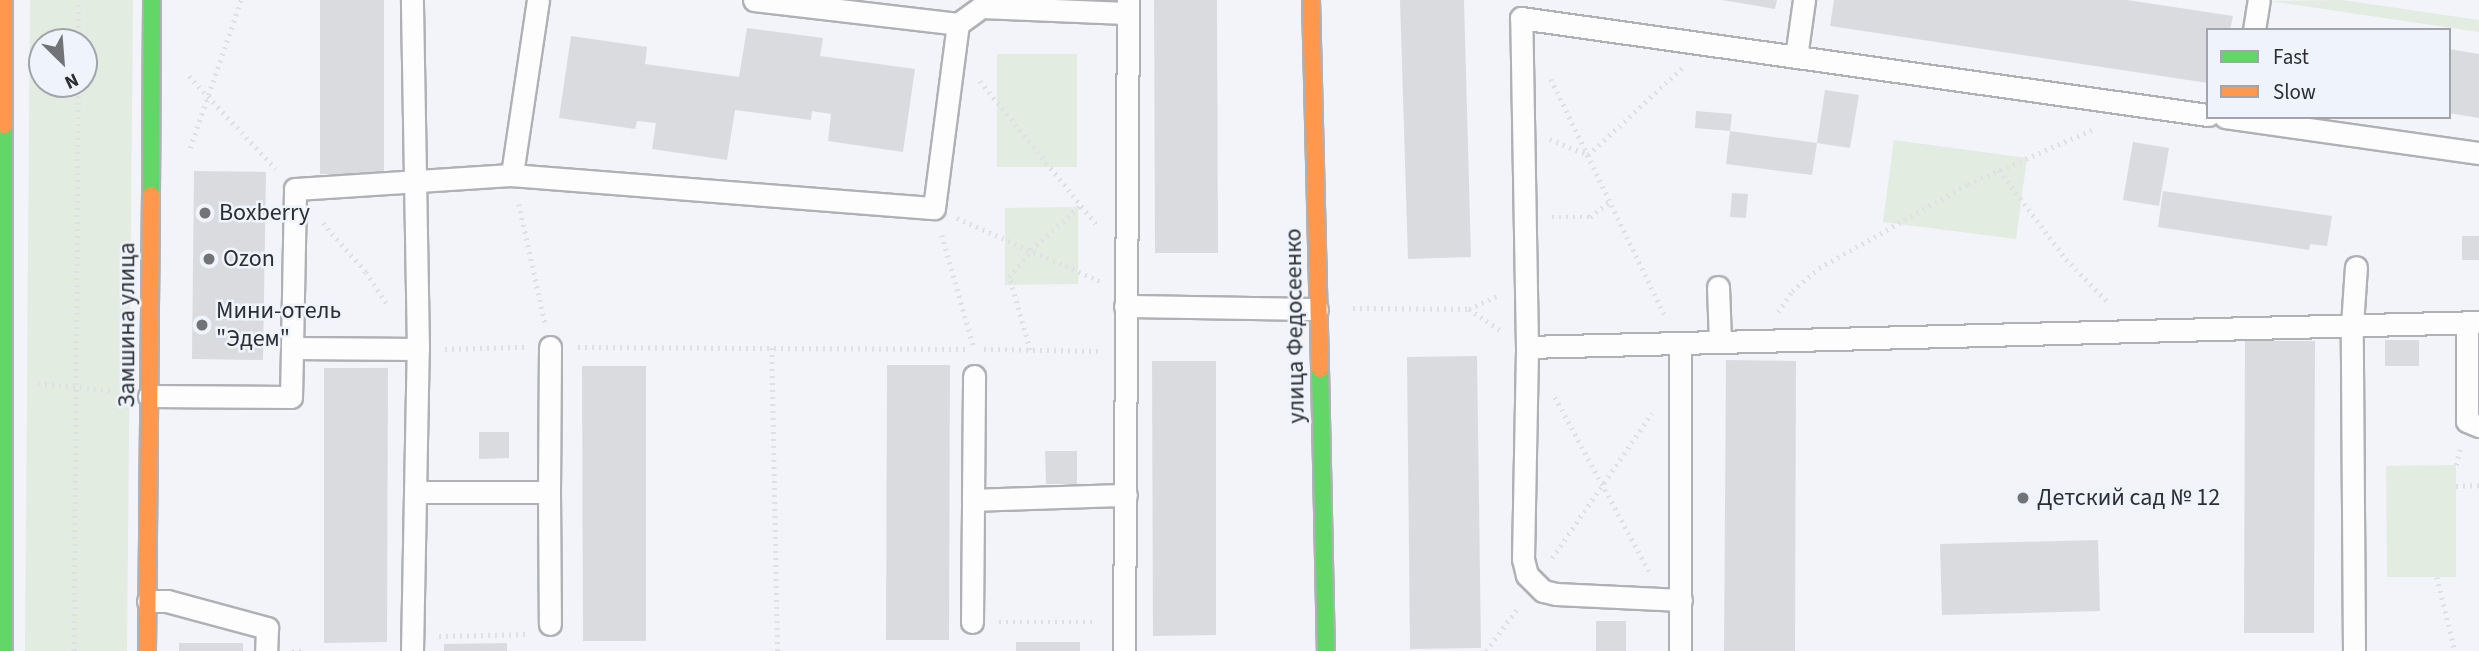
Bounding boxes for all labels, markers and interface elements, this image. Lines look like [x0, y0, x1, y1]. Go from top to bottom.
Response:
north arrow [28, 28, 98, 98]
legend [2206, 28, 2451, 119]
text: Fast [2273, 42, 2309, 72]
text: N [60, 66, 83, 96]
text: Slow [2273, 77, 2316, 107]
place label: Boxberry [219, 199, 310, 227]
marker: Boxberry [197, 205, 213, 221]
street label: улица Федосеенко [1279, 228, 1311, 424]
street label: Замшина улица [113, 242, 141, 408]
place label: Ozon [223, 245, 275, 273]
marker: Ozon [201, 251, 217, 267]
place label: Мини-отель "Эдем" [216, 297, 341, 353]
marker: Мини-отель "Эдем" [194, 317, 210, 333]
place label: Детский сад № 12 [2037, 484, 2220, 512]
marker: Детский сад № 12 [2015, 490, 2031, 506]

